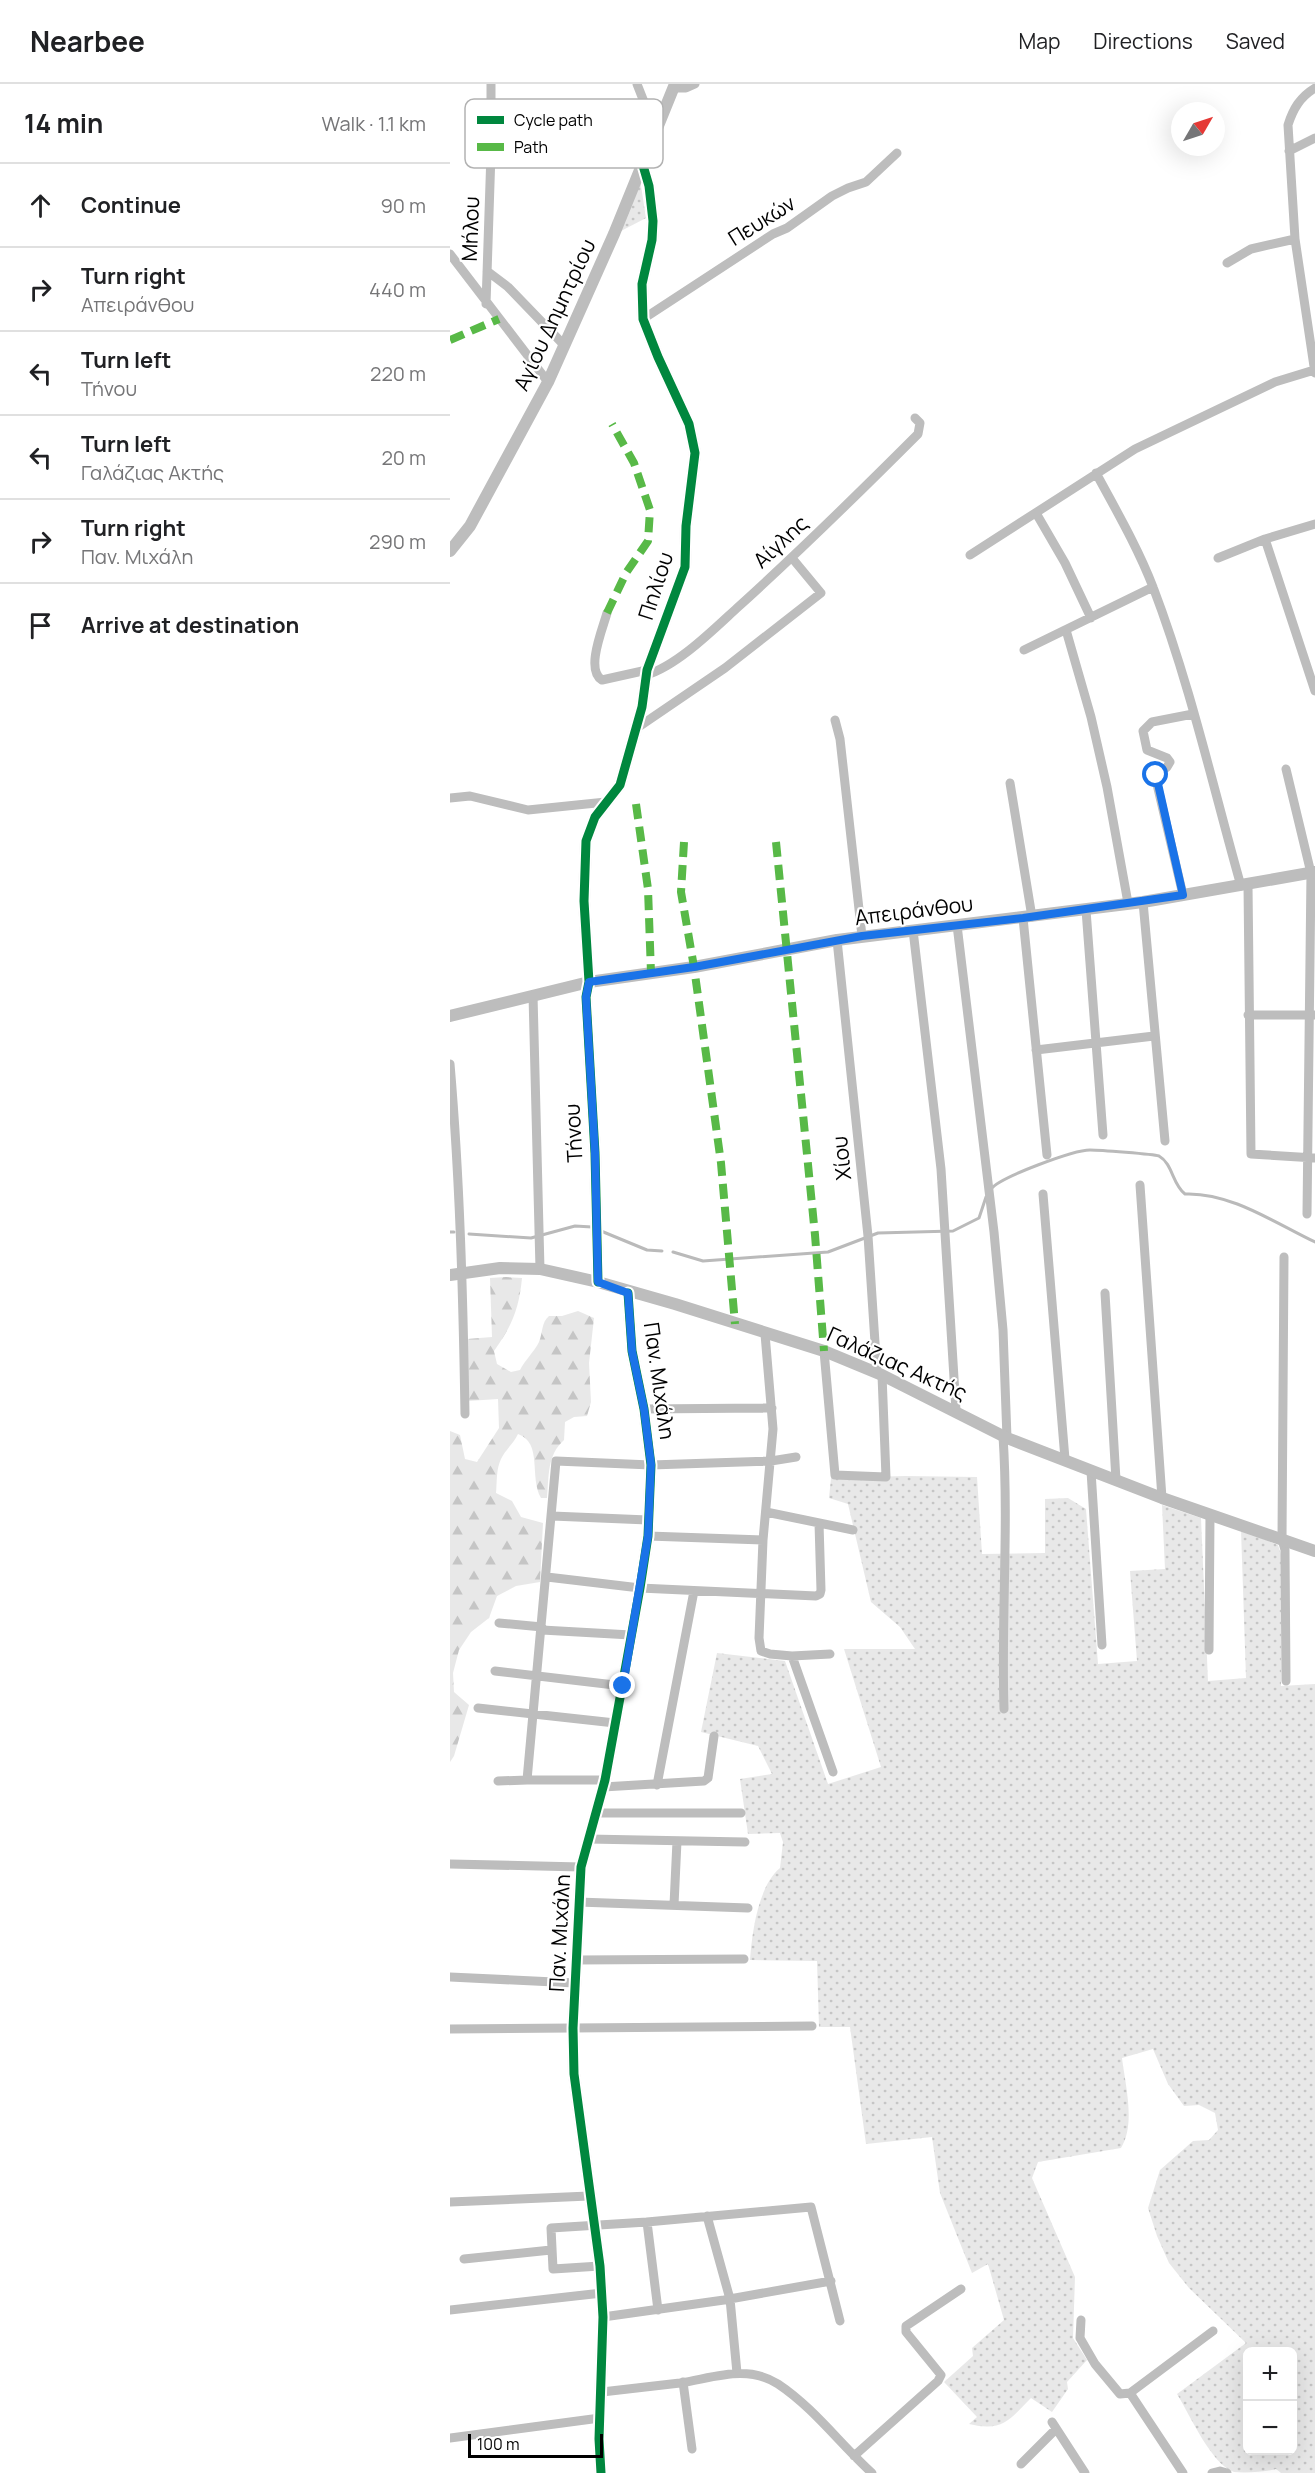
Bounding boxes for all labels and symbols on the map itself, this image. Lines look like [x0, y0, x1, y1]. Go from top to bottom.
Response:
legend [465, 99, 663, 168]
north arrow [1171, 102, 1225, 156]
text: Cycle path [514, 109, 593, 131]
text: Path [514, 136, 548, 158]
street label: Πευκών [723, 188, 801, 252]
street label: Μήλου [455, 196, 485, 262]
street label: Αγίου Δημητρίου [507, 234, 602, 395]
street label: Αίγλης [747, 509, 814, 574]
street label: Πηλίου [631, 548, 679, 623]
route start [1142, 761, 1168, 787]
street label: Απειράνθου [853, 889, 975, 931]
street label: Τήνου [557, 1103, 589, 1163]
street label: Χίου [825, 1135, 857, 1182]
street label: Γαλάζιας Ακτής [823, 1320, 972, 1406]
street label: Παν. Μιχάλη [638, 1321, 682, 1441]
route end [609, 1672, 635, 1698]
street label: Παν. Μιχάλη [542, 1873, 576, 1993]
scale bar [468, 2431, 603, 2458]

